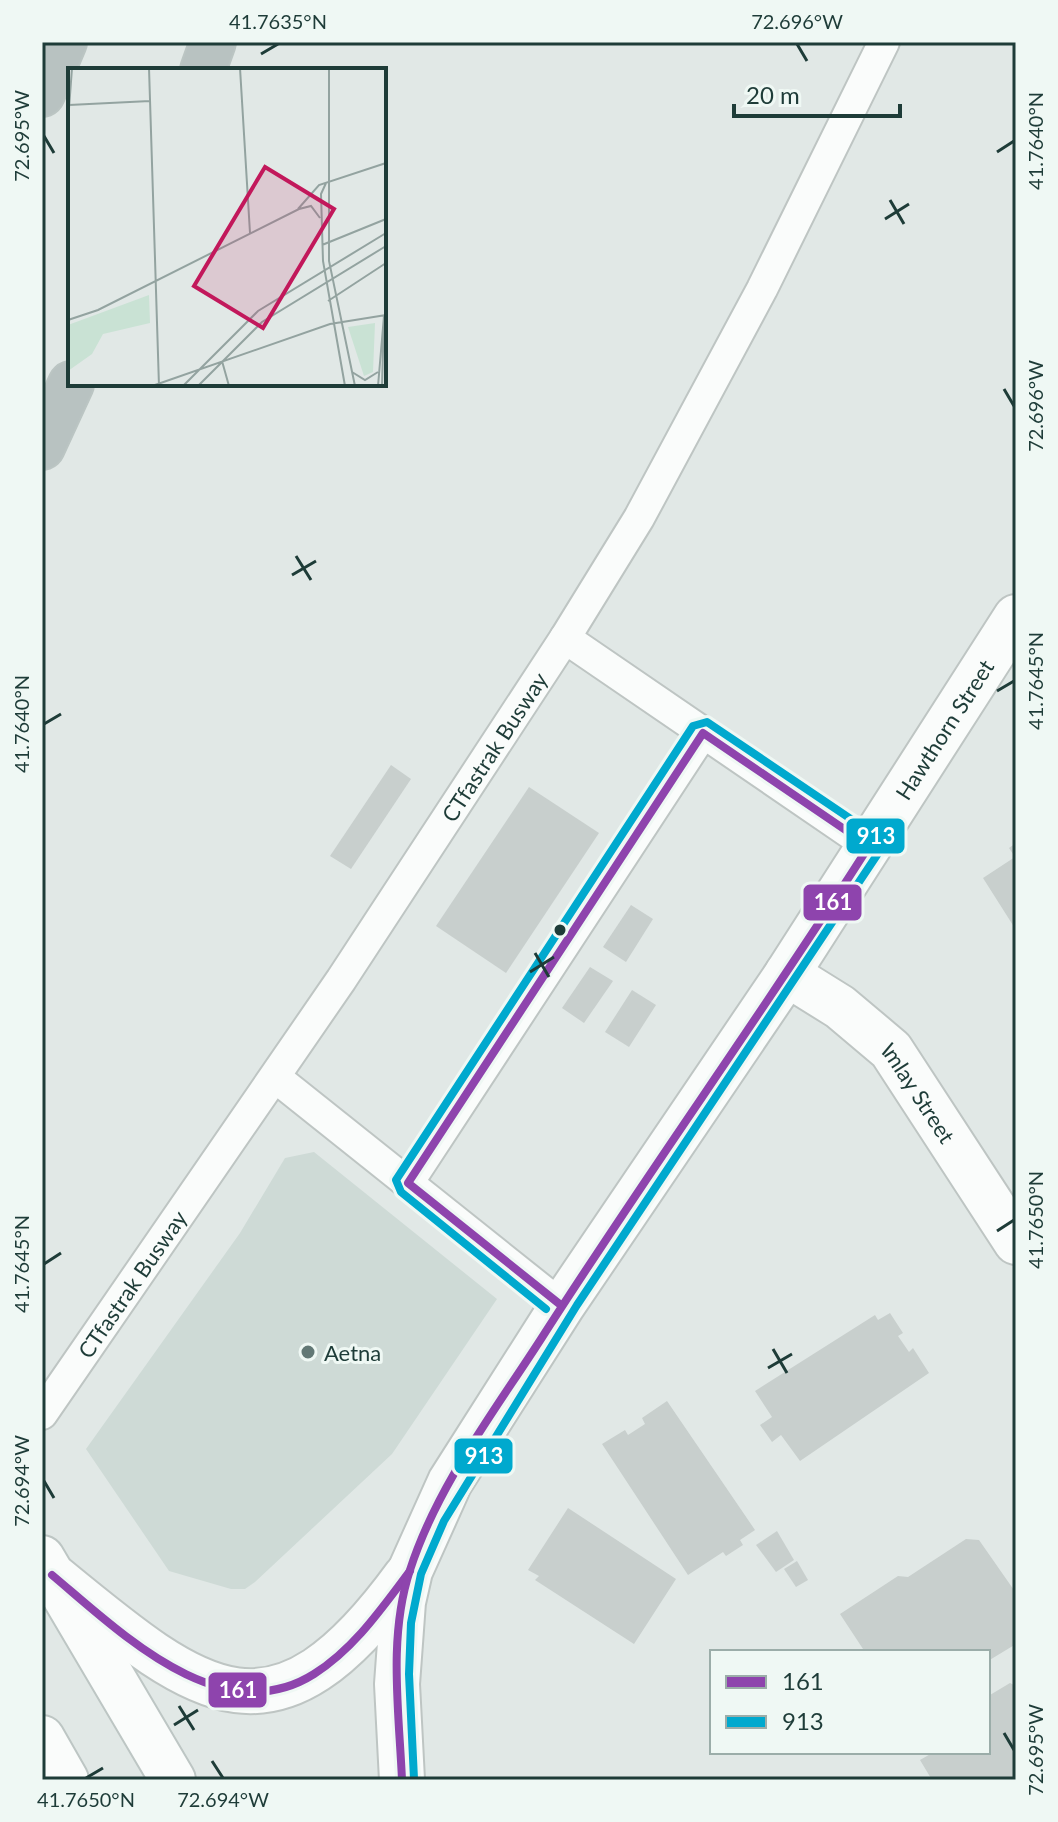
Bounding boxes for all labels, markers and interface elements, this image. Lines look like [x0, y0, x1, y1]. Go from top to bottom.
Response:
text: 41.7635°N [229, 9, 327, 33]
text: 72.696°W [751, 9, 843, 33]
inset map [68, 68, 386, 386]
scale bar [734, 68, 900, 118]
text: 20 m [746, 80, 800, 109]
text: 72.695°W [9, 90, 33, 182]
text: 41.7640°N [1023, 92, 1047, 190]
text: 72.696°W [1023, 360, 1047, 452]
text: 41.7645°N [1023, 632, 1047, 730]
street label: Hawthorn Street [889, 654, 999, 805]
street label: CTfastrak Busway [435, 666, 553, 826]
text: 41.7640°N [9, 675, 33, 773]
line badge: 913 [845, 817, 906, 855]
text: 913 [857, 822, 895, 849]
line badge: 161 [802, 883, 863, 922]
text: 161 [814, 888, 852, 915]
unlabelled marker [552, 922, 568, 938]
street label: Imlay Street [877, 1036, 961, 1148]
text: 41.7650°N [1023, 1171, 1047, 1269]
street label: CTfastrak Busway [71, 1204, 192, 1363]
text: 41.7645°N [9, 1215, 33, 1313]
place label: Aetna [324, 1339, 381, 1366]
marker: Aetna [299, 1343, 317, 1361]
text: 72.694°W [9, 1435, 33, 1527]
line badge: 913 [453, 1437, 514, 1475]
text: 913 [465, 1442, 503, 1469]
legend [710, 1650, 990, 1754]
text: 161 [782, 1666, 824, 1695]
line badge: 161 [207, 1671, 268, 1709]
text: 161 [219, 1676, 257, 1703]
text: 72.695°W [1023, 1704, 1047, 1796]
text: 913 [782, 1706, 824, 1735]
text: 41.7650°N [37, 1787, 135, 1811]
text: 72.694°W [177, 1787, 269, 1811]

